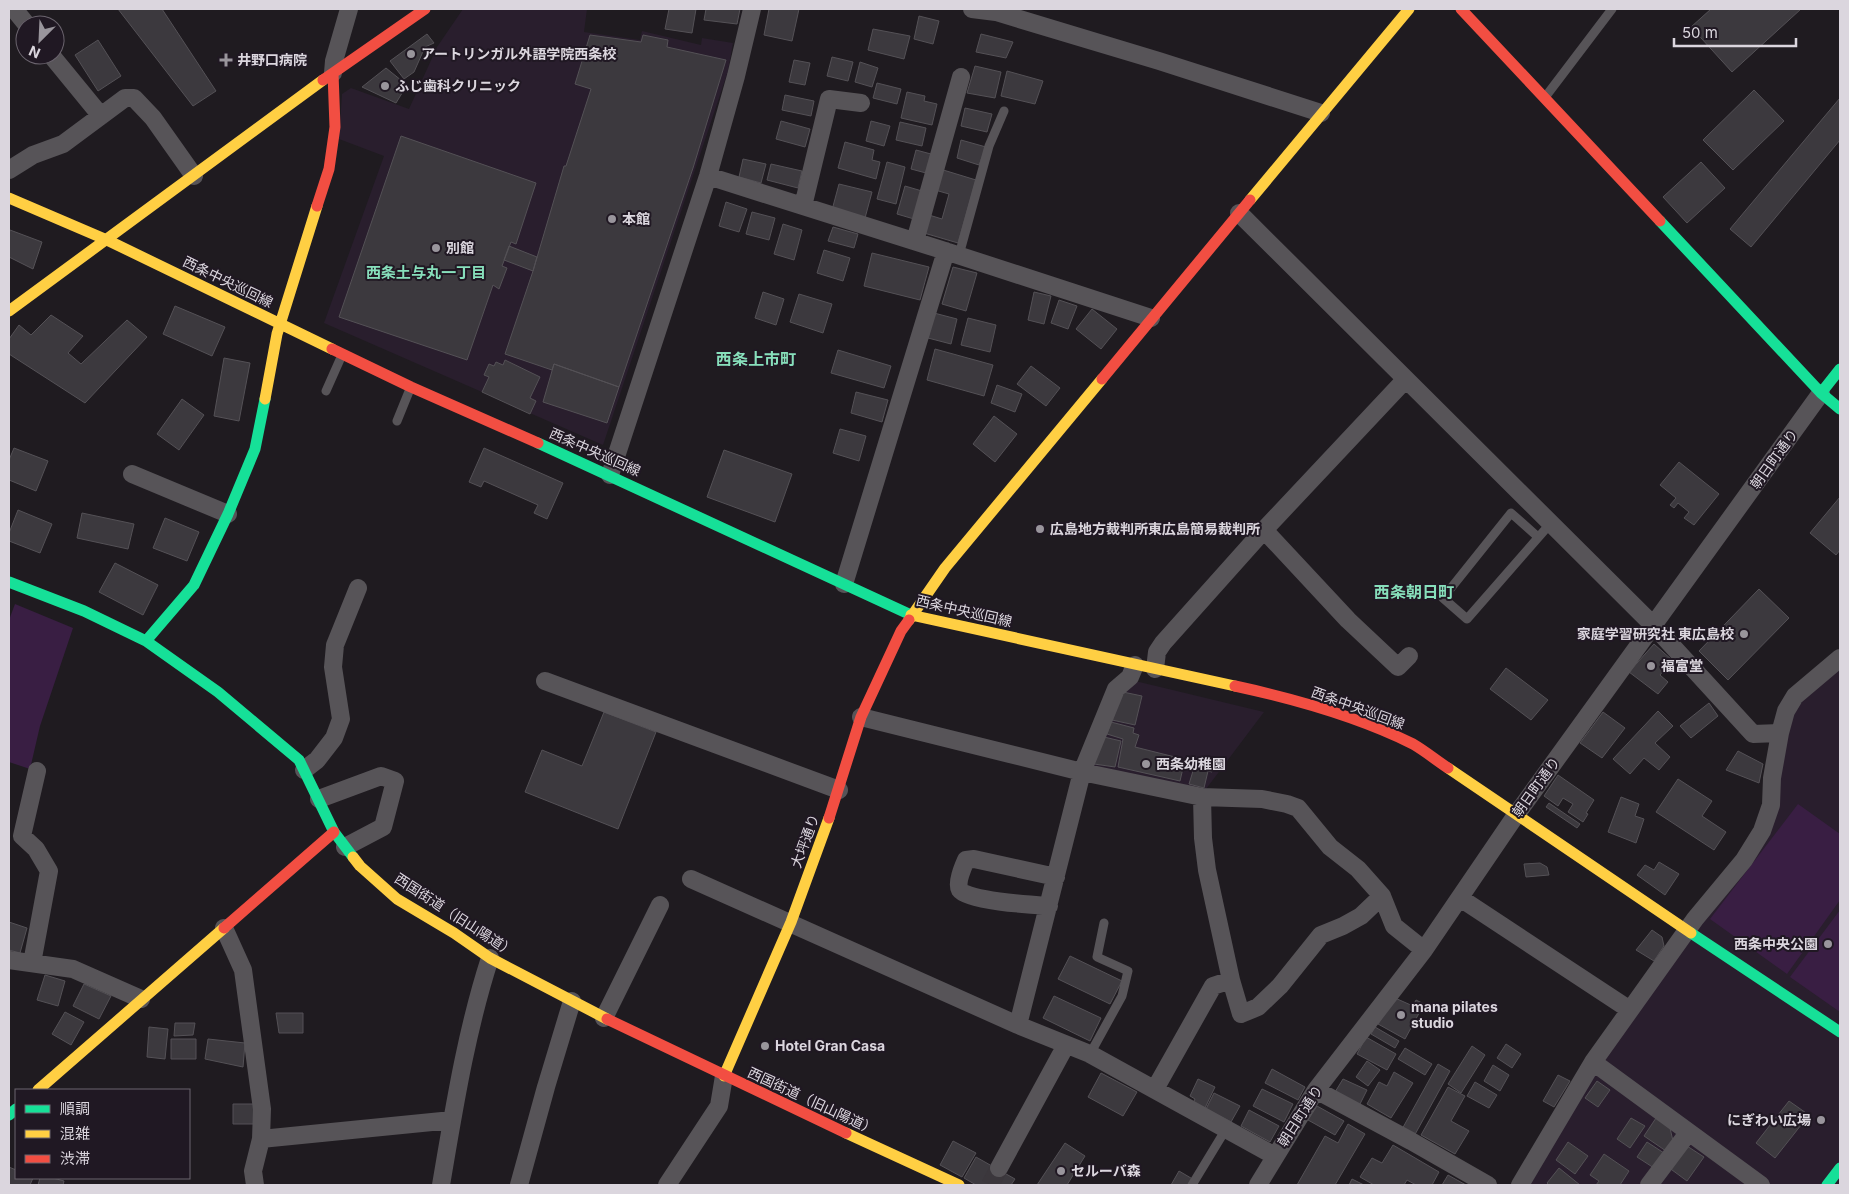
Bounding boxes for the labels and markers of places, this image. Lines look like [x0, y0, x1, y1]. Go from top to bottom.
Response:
place label: アートリンガル外語学院西条校 [421, 45, 616, 62]
marker: アートリンガル外語学院西条校 [405, 48, 417, 60]
place label: 井野口病院 [237, 51, 307, 68]
marker: 井野口病院 [219, 53, 233, 67]
place label: ふじ歯科クリニック [395, 77, 521, 94]
marker: ふじ歯科クリニック [379, 80, 391, 92]
place label: 本館 [622, 210, 650, 227]
marker: 本館 [606, 213, 618, 225]
place label: 別館 [446, 239, 474, 256]
marker: 別館 [430, 242, 442, 254]
place label: 広島地方裁判所東広島簡易裁判所 [1050, 520, 1260, 537]
marker: 広島地方裁判所東広島簡易裁判所 [1034, 523, 1046, 535]
place label: 家庭学習研究社 東広島校 [1577, 625, 1734, 642]
marker: 家庭学習研究社 東広島校 [1738, 628, 1750, 640]
place label: 福富堂 [1661, 657, 1703, 674]
marker: 福富堂 [1645, 660, 1657, 672]
place label: 西条幼稚園 [1156, 755, 1226, 772]
marker: 西条幼稚園 [1140, 758, 1152, 770]
place label: 西条中央公園 [1734, 935, 1818, 952]
marker: 西条中央公園 [1822, 938, 1834, 950]
place label: mana pilates studio [1411, 998, 1498, 1031]
marker: mana pilates studio [1395, 1009, 1407, 1021]
place label: Hotel Gran Casa [775, 1037, 885, 1054]
marker: Hotel Gran Casa [759, 1040, 771, 1052]
place label: にぎわい広場 [1727, 1111, 1811, 1128]
marker: にぎわい広場 [1815, 1114, 1827, 1126]
place label: セルーバ森 [1071, 1162, 1141, 1179]
marker: セルーバ森 [1055, 1165, 1067, 1177]

